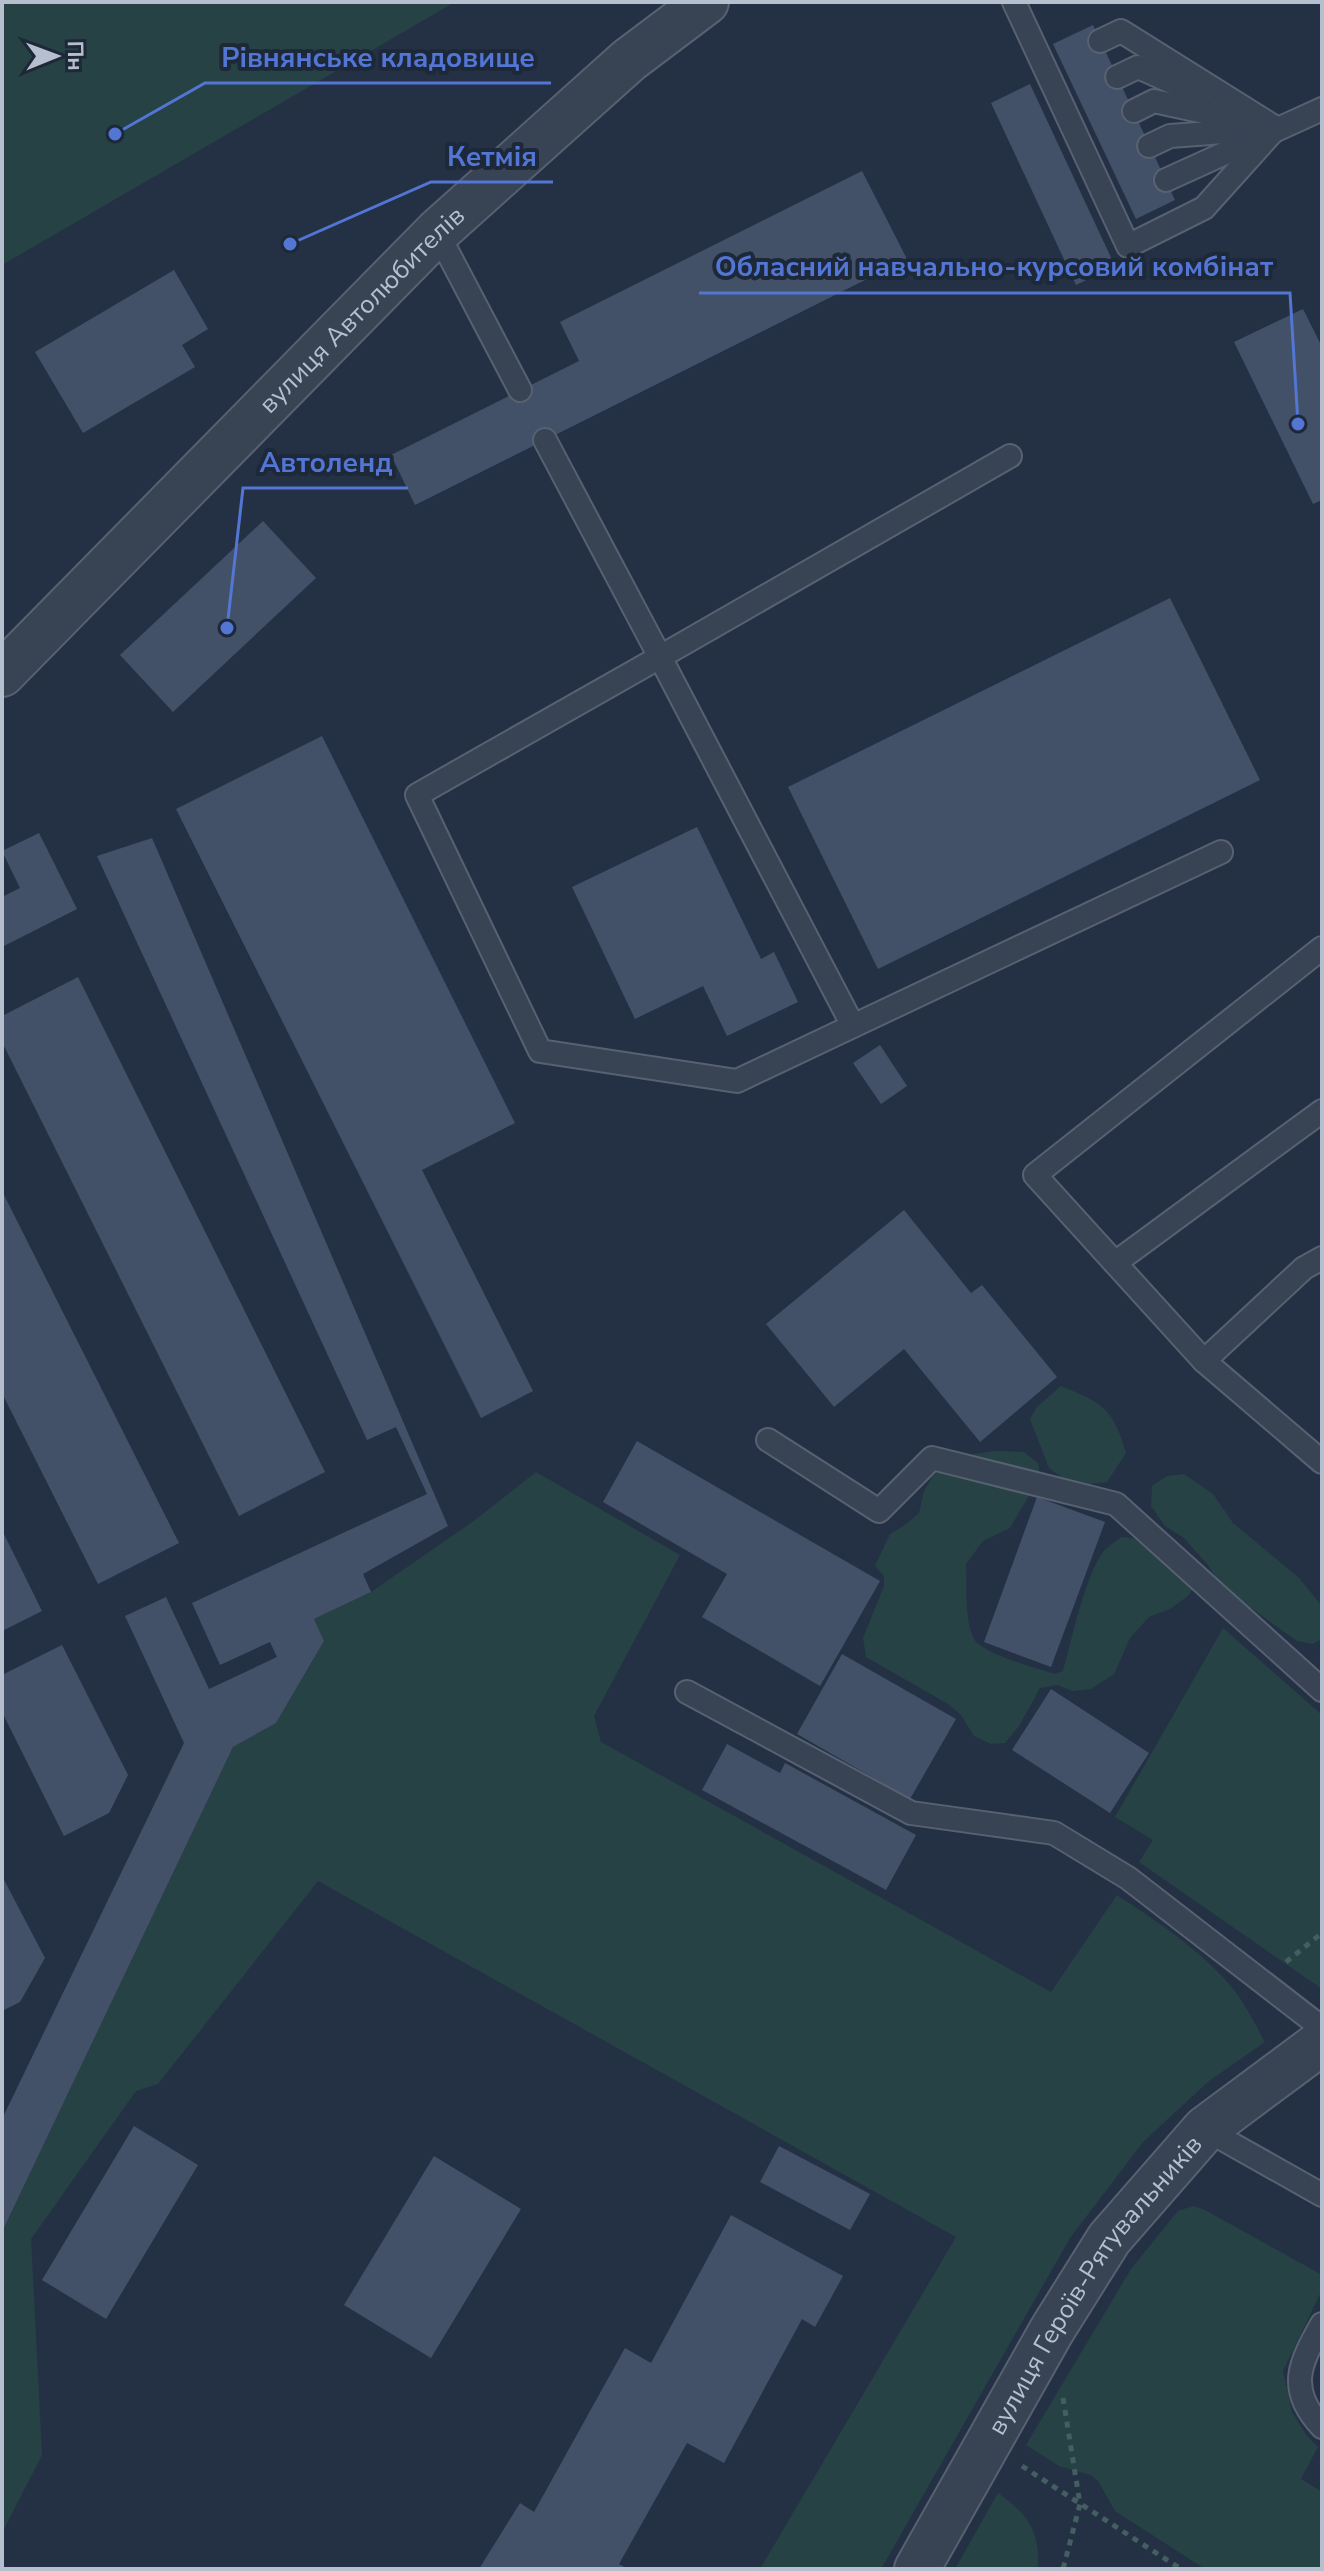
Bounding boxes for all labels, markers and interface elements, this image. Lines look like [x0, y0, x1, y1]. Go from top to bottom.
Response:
north arrow [16, 16, 96, 96]
callout: Рівнянське кладовище [205, 31, 551, 83]
text: Рівнянське кладовище [221, 39, 535, 77]
text: Пн [60, 40, 90, 71]
callout: Кетмія [431, 130, 553, 182]
text: Кетмія [447, 138, 537, 176]
street label: вулиця Автолюбителів [251, 198, 472, 421]
callout: Обласний навчально-курсовий комбінат [699, 241, 1290, 293]
text: Обласний навчально-курсовий комбінат [715, 248, 1274, 286]
callout: Автоленд [243, 436, 408, 488]
text: Автоленд [260, 444, 392, 482]
street label: вулиця Героїв-Рятувальників [979, 2128, 1210, 2441]

